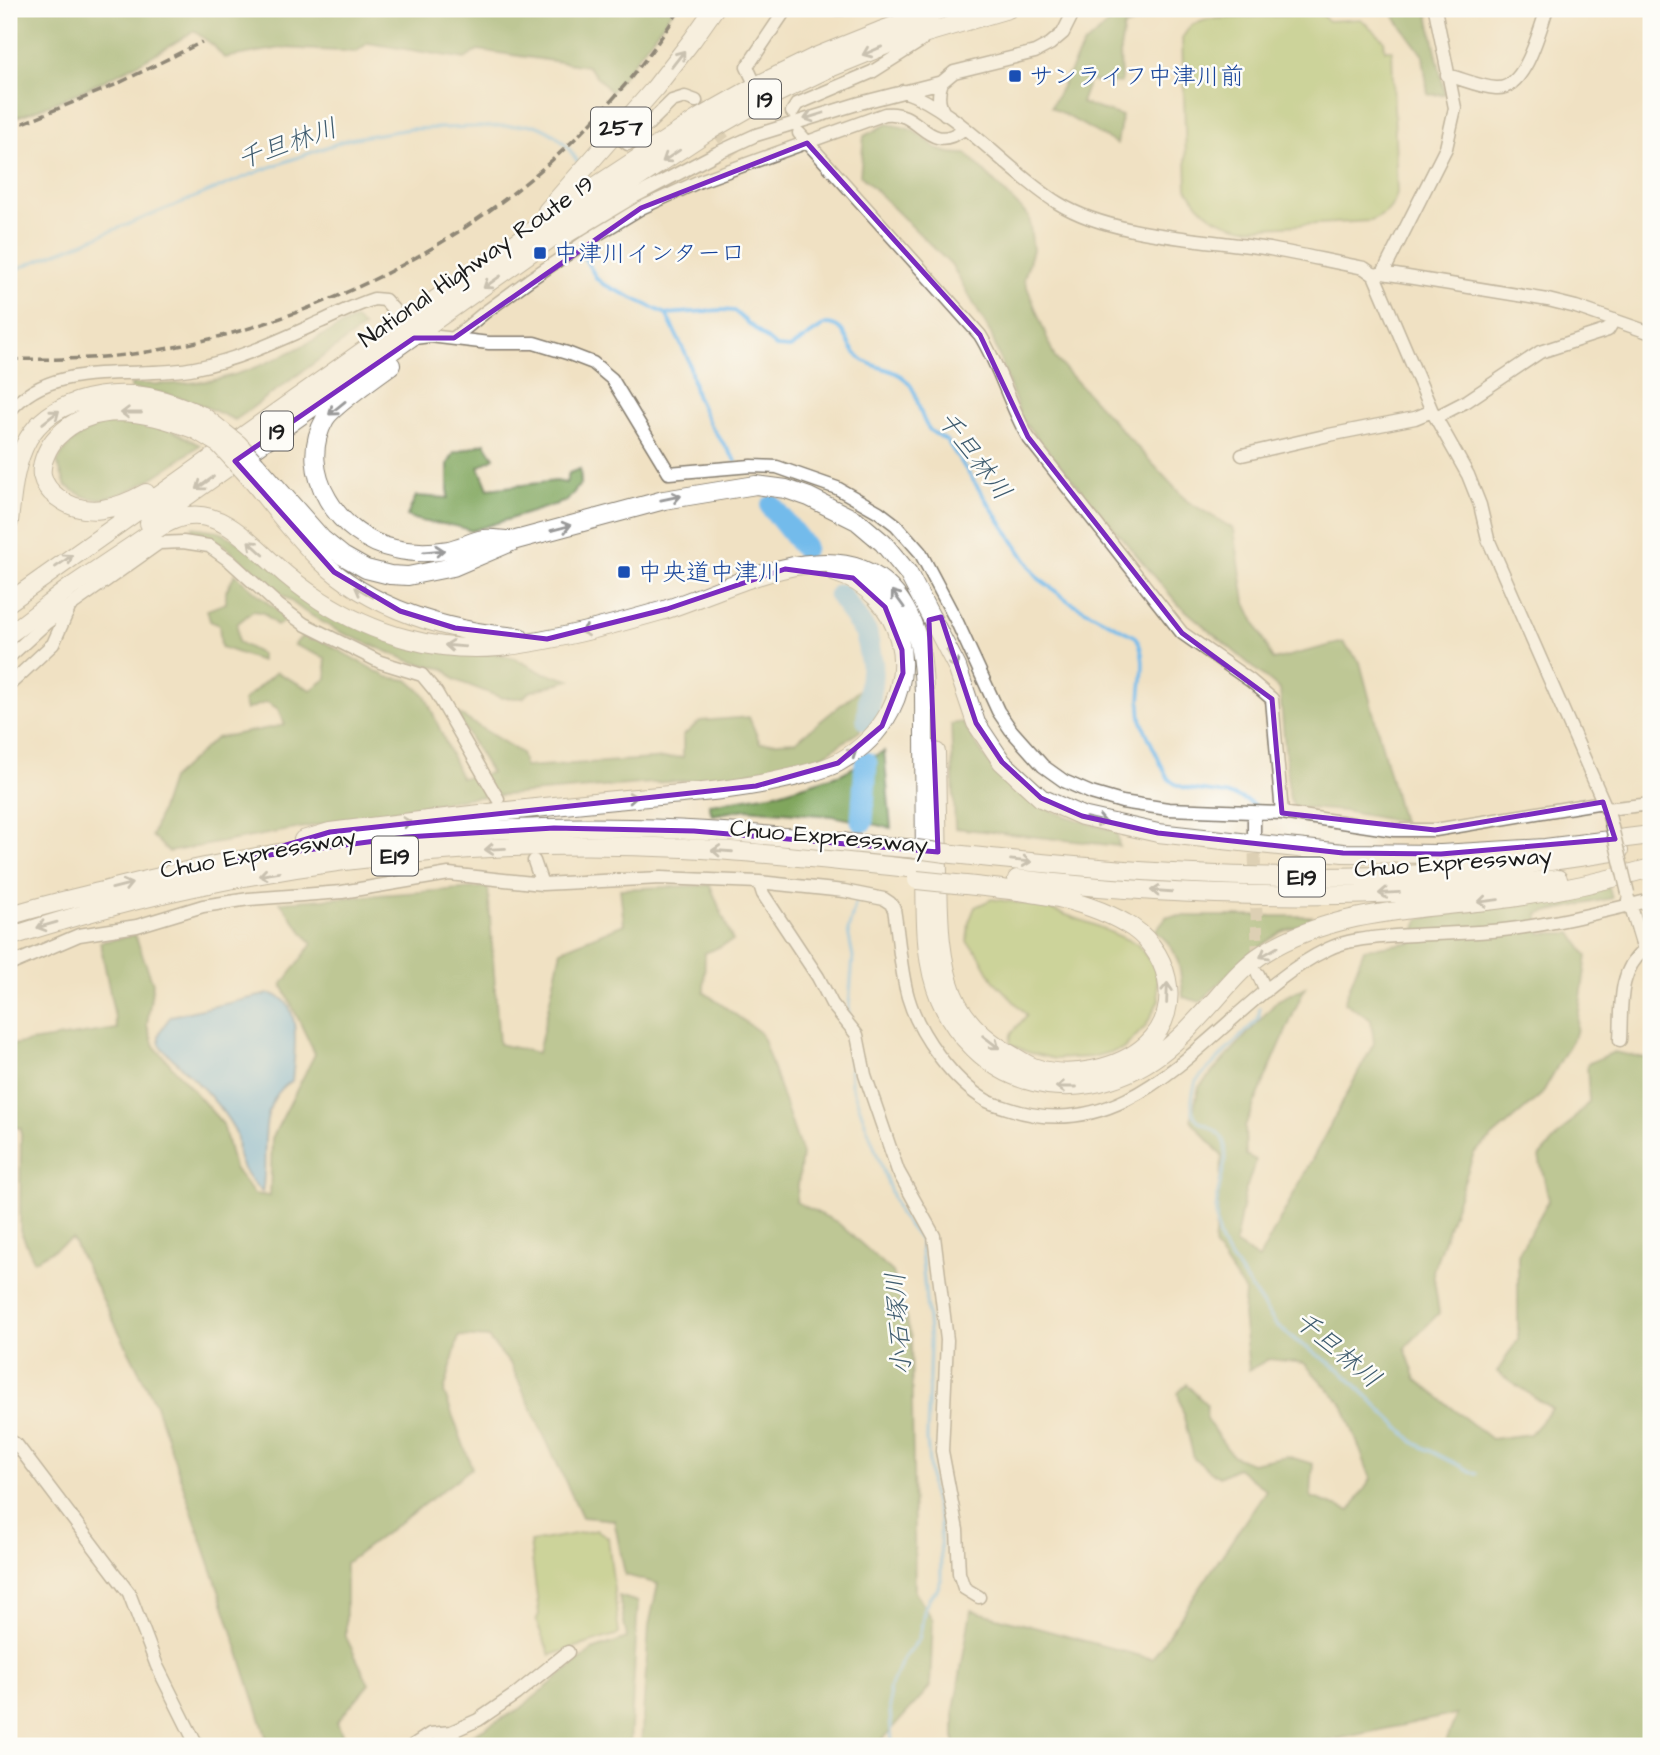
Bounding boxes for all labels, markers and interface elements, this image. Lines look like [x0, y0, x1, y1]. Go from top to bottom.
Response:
one-way arrow [862, 45, 884, 58]
one-way arrow [670, 50, 686, 68]
place label: サンライフ中津川前 [1029, 60, 1244, 94]
marker: サンライフ中津川前 [1007, 68, 1023, 84]
road number: 19 [749, 80, 781, 118]
road number: 257 [591, 108, 651, 146]
water label: 千旦林川 [232, 110, 342, 178]
one-way arrow [803, 111, 825, 124]
one-way arrow [662, 149, 682, 163]
street label: National Highway Route 19 [352, 167, 602, 357]
place label: 中津川インター口 [554, 237, 745, 271]
marker: 中津川インター口 [532, 245, 548, 261]
one-way arrow [483, 275, 502, 289]
one-way arrow [329, 400, 347, 415]
water label: 千旦林川 [929, 403, 1020, 508]
one-way arrow [120, 406, 143, 420]
one-way arrow [41, 410, 59, 425]
road number: 19 [261, 412, 293, 450]
one-way arrow [196, 476, 215, 490]
one-way arrow [659, 491, 682, 505]
one-way arrow [549, 521, 571, 534]
one-way arrow [248, 539, 265, 556]
one-way arrow [422, 544, 445, 557]
one-way arrow [54, 554, 73, 568]
place label: 中央道中津川 [638, 556, 782, 590]
marker: 中央道中津川 [616, 564, 632, 580]
one-way arrow [355, 585, 375, 599]
one-way arrow [890, 590, 905, 609]
one-way arrow [579, 623, 602, 637]
one-way arrow [444, 639, 467, 652]
one-way arrow [945, 649, 959, 669]
one-way arrow [838, 749, 858, 763]
one-way arrow [615, 792, 638, 805]
street label: Chuo Expressway [729, 811, 929, 864]
one-way arrow [1084, 813, 1107, 827]
one-way arrow [389, 816, 412, 829]
street label: Chuo Expressway [158, 820, 359, 889]
road number: E19 [372, 836, 418, 876]
street label: Chuo Expressway [1353, 839, 1553, 888]
one-way arrow [483, 842, 506, 855]
one-way arrow [711, 844, 734, 857]
one-way arrow [1009, 855, 1032, 868]
road number: E19 [1279, 858, 1325, 897]
one-way arrow [258, 868, 281, 881]
one-way arrow [110, 879, 133, 892]
one-way arrow [1150, 885, 1173, 898]
one-way arrow [1378, 887, 1400, 900]
one-way arrow [1478, 894, 1500, 907]
one-way arrow [36, 919, 59, 932]
one-way arrow [1259, 945, 1279, 959]
one-way arrow [1160, 981, 1173, 1004]
one-way arrow [981, 1035, 1000, 1049]
one-way arrow [1055, 1080, 1078, 1094]
water label: 小石塚川 [877, 1271, 921, 1377]
water label: 千旦林川 [1286, 1303, 1389, 1397]

